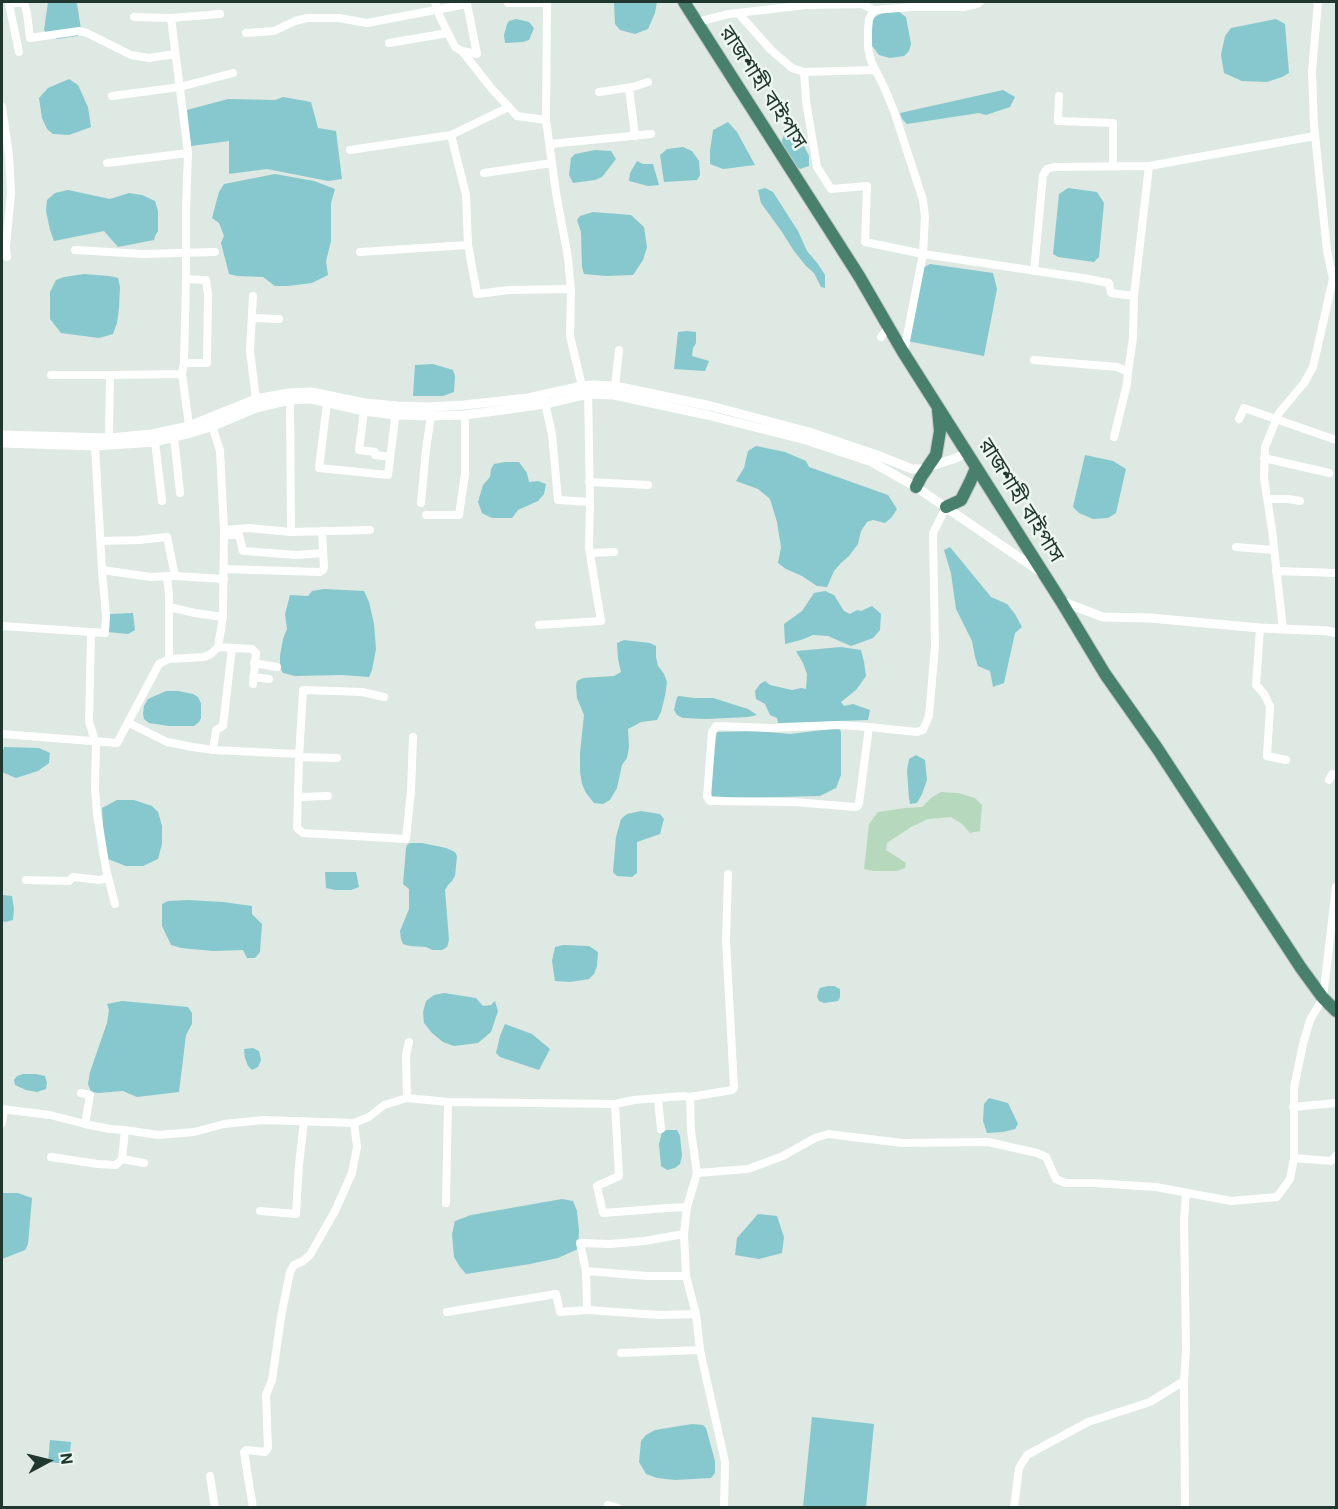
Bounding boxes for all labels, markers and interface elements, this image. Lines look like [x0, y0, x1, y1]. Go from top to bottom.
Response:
street label: রাজশাহী বাইপাস [713, 22, 811, 154]
street label: রাজশাহী বাইপাস [972, 434, 1068, 568]
north arrow [18, 1431, 78, 1491]
text: N [56, 1452, 76, 1466]

